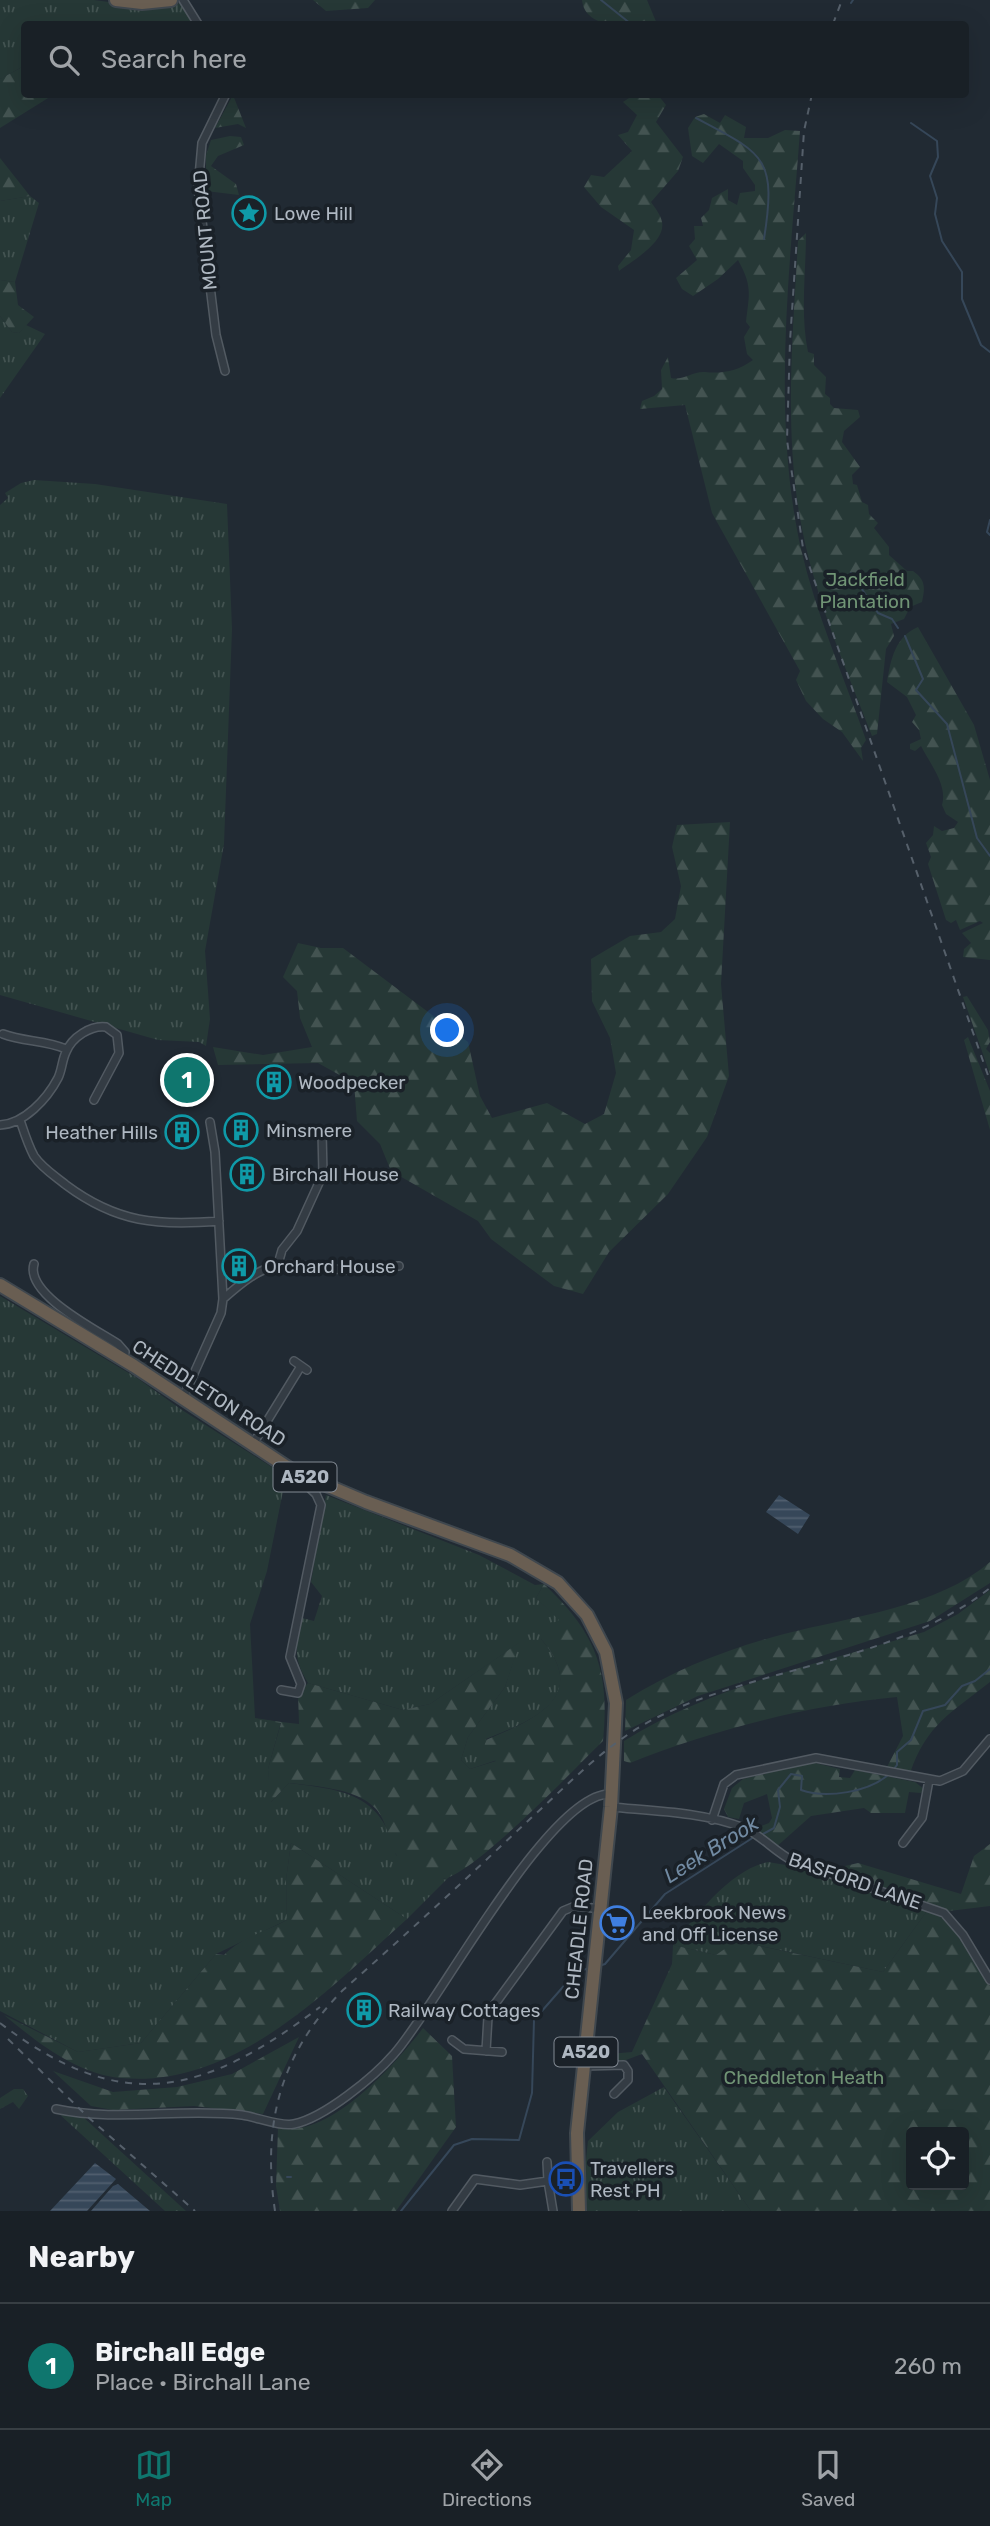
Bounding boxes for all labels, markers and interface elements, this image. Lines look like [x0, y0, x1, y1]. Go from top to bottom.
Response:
search box [21, 21, 969, 98]
icon: search [45, 41, 83, 79]
text: Search here [101, 44, 247, 75]
street label: MOUNT ROAD [188, 169, 222, 291]
place icon: Lowe Hill [230, 194, 268, 232]
place label: Lowe Hill [274, 202, 353, 225]
park label: Jackfield Plantation [820, 568, 910, 613]
your location [430, 1013, 464, 1047]
pin: 1 [164, 1054, 210, 1106]
building icon: Woodpecker [255, 1063, 293, 1101]
place label: Woodpecker [298, 1071, 406, 1094]
building icon: Minsmere [222, 1111, 260, 1149]
building icon: Heather Hills [163, 1113, 201, 1151]
place label: Minsmere [266, 1119, 352, 1142]
place label: Heather Hills [45, 1121, 158, 1144]
building icon: Birchall House [228, 1155, 266, 1193]
place label: Birchall House [272, 1163, 399, 1186]
building icon: Orchard House [220, 1247, 258, 1285]
place label: Orchard House [264, 1255, 396, 1278]
street label: CHEDDLETON ROAD [128, 1335, 290, 1451]
road number: A520 [274, 1462, 336, 1492]
water label: Leek Brook [659, 1809, 764, 1888]
street label: BASFORD LANE [785, 1847, 925, 1915]
street label: CHEADLE ROAD [560, 1858, 598, 2000]
place label: Leekbrook News and Off License [642, 1901, 786, 1946]
supermarket icon: Leekbrook News and Off License [598, 1904, 636, 1942]
building icon: Railway Cottages [345, 1991, 383, 2029]
place label: Railway Cottages [388, 1999, 541, 2022]
road number: A520 [554, 2038, 618, 2066]
park label: Cheddleton Heath [724, 2066, 884, 2089]
map controls [906, 2127, 969, 2190]
button: locate [906, 2127, 969, 2190]
place label: Travellers Rest PH [590, 2157, 674, 2202]
bus stop icon: Travellers Rest PH [547, 2160, 585, 2198]
text: Nearby [28, 2239, 135, 2275]
text: Birchall Edge [95, 2337, 265, 2368]
text: 1 [45, 2352, 57, 2380]
text: 260 m [894, 2352, 962, 2380]
text: Place · Birchall Lane [95, 2368, 311, 2396]
tab: Map [135, 2446, 173, 2511]
tab: Directions [442, 2446, 532, 2511]
tab: Saved [801, 2446, 855, 2511]

